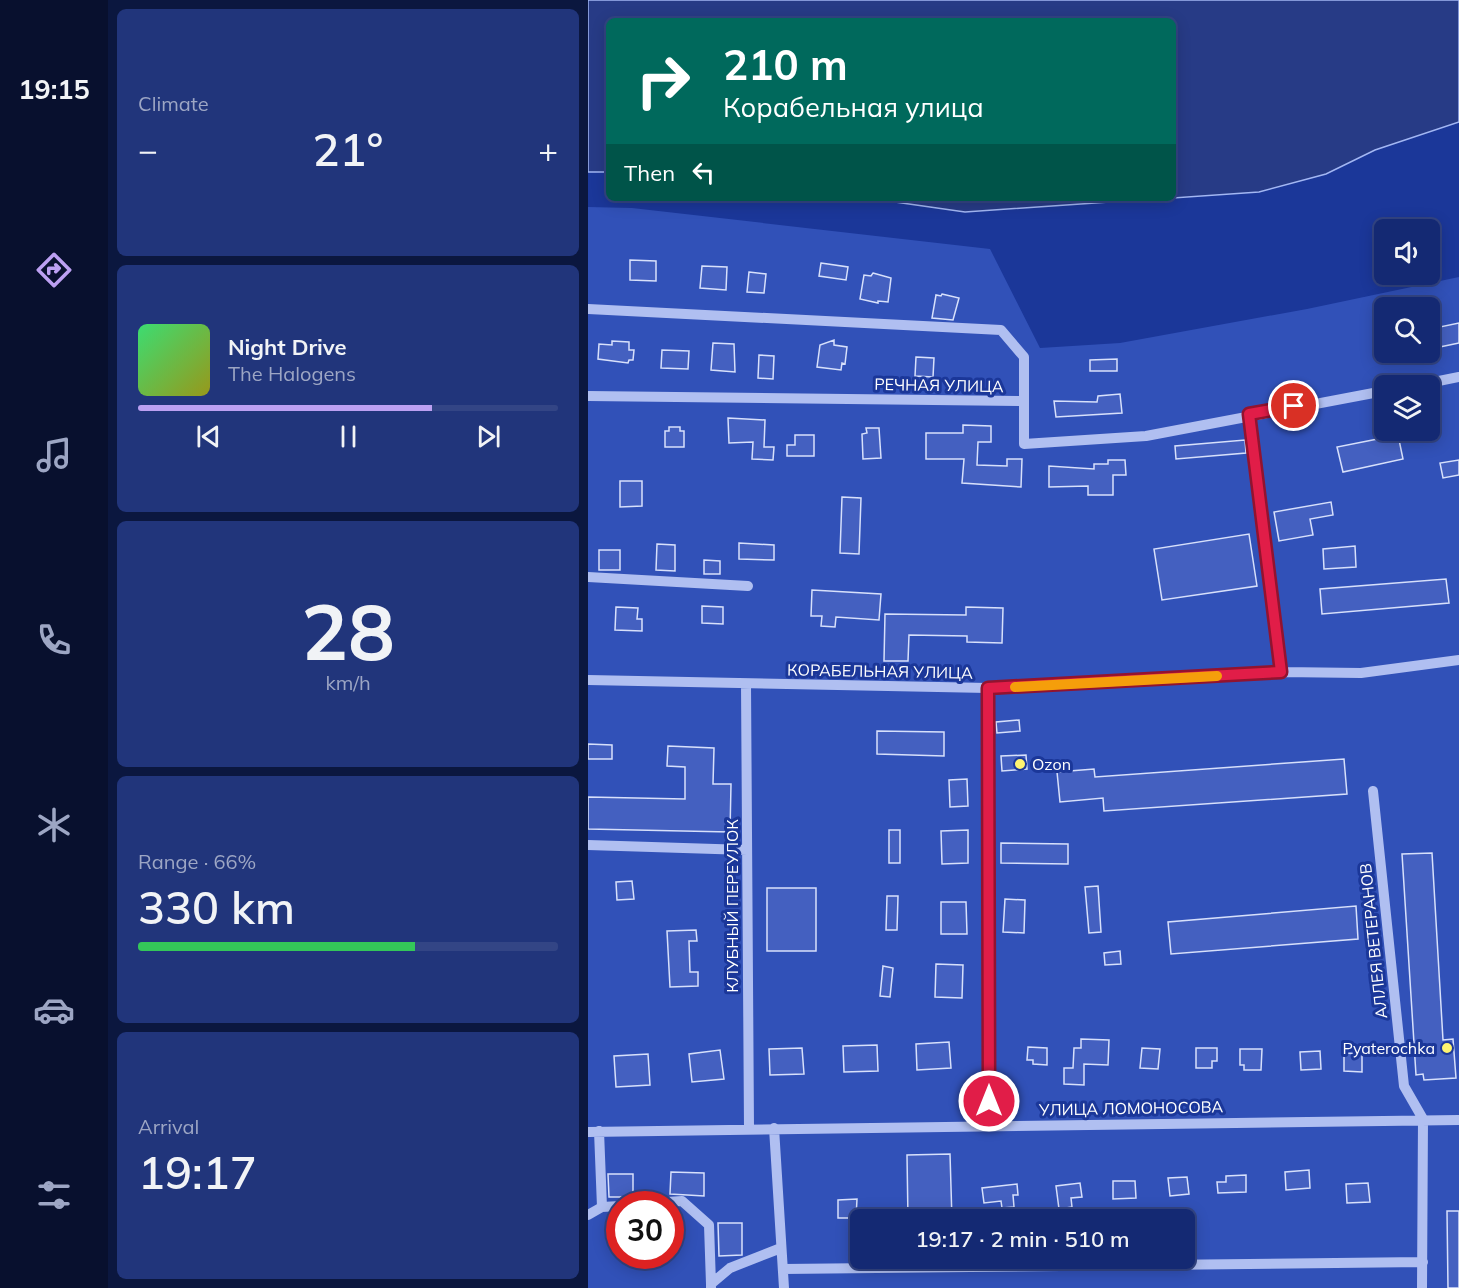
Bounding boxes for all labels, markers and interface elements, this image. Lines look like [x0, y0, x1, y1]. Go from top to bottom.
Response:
text: 210 m [723, 38, 848, 91]
icon: right [624, 42, 702, 120]
text: 19:15 [18, 72, 90, 106]
text: Корабельная улица [723, 90, 984, 124]
text: Climate [138, 91, 209, 116]
text: 21° [313, 121, 383, 177]
text: − [138, 129, 158, 170]
text: + [538, 129, 558, 170]
icon: left [687, 156, 720, 189]
text: Then [624, 159, 675, 187]
map controls [1374, 219, 1440, 441]
button: sound [1374, 219, 1440, 285]
icon: directions [33, 249, 75, 291]
button: search [1374, 297, 1440, 363]
text: Night Drive [228, 333, 347, 361]
text: The Halogens [228, 361, 356, 386]
street label: РЕЧНАЯ УЛИЦА [874, 374, 1004, 396]
button: layers [1374, 375, 1440, 441]
pin [1268, 380, 1319, 431]
icon: arrive [1277, 389, 1310, 422]
icon: previous [192, 420, 225, 453]
icon: pause [332, 420, 365, 453]
icon: next [472, 420, 505, 453]
icon: music [33, 434, 75, 476]
text: 28 [301, 582, 395, 680]
icon: phone [33, 619, 75, 661]
street label: КОРАБЕЛЬНАЯ УЛИЦА [787, 659, 973, 683]
text: km/h [325, 670, 371, 695]
place label: Ozon [1032, 754, 1071, 774]
marker: Ozon [1013, 757, 1027, 771]
icon: climate [33, 804, 75, 846]
street label: КЛУБНЫЙ ПЕРЕУЛОК [722, 819, 742, 993]
text: Range · 66% [138, 849, 256, 874]
street label: АЛЛЕЯ ВЕТЕРАНОВ [1355, 862, 1391, 1020]
text: 330 km [138, 879, 295, 935]
icon: car [33, 989, 75, 1031]
place label: Pyaterochka [1343, 1038, 1435, 1058]
marker: Pyaterochka [1440, 1041, 1454, 1055]
position arrow [957, 1069, 1021, 1133]
street label: УЛИЦА ЛОМОНОСОВА [1038, 1096, 1224, 1120]
text: Arrival [138, 1114, 199, 1139]
text: 19:17 [138, 1144, 257, 1200]
icon: filters [33, 1174, 75, 1216]
speed limit sign: 30 [606, 1191, 684, 1269]
text: 19:17 · 2 min · 510 m [915, 1225, 1130, 1253]

